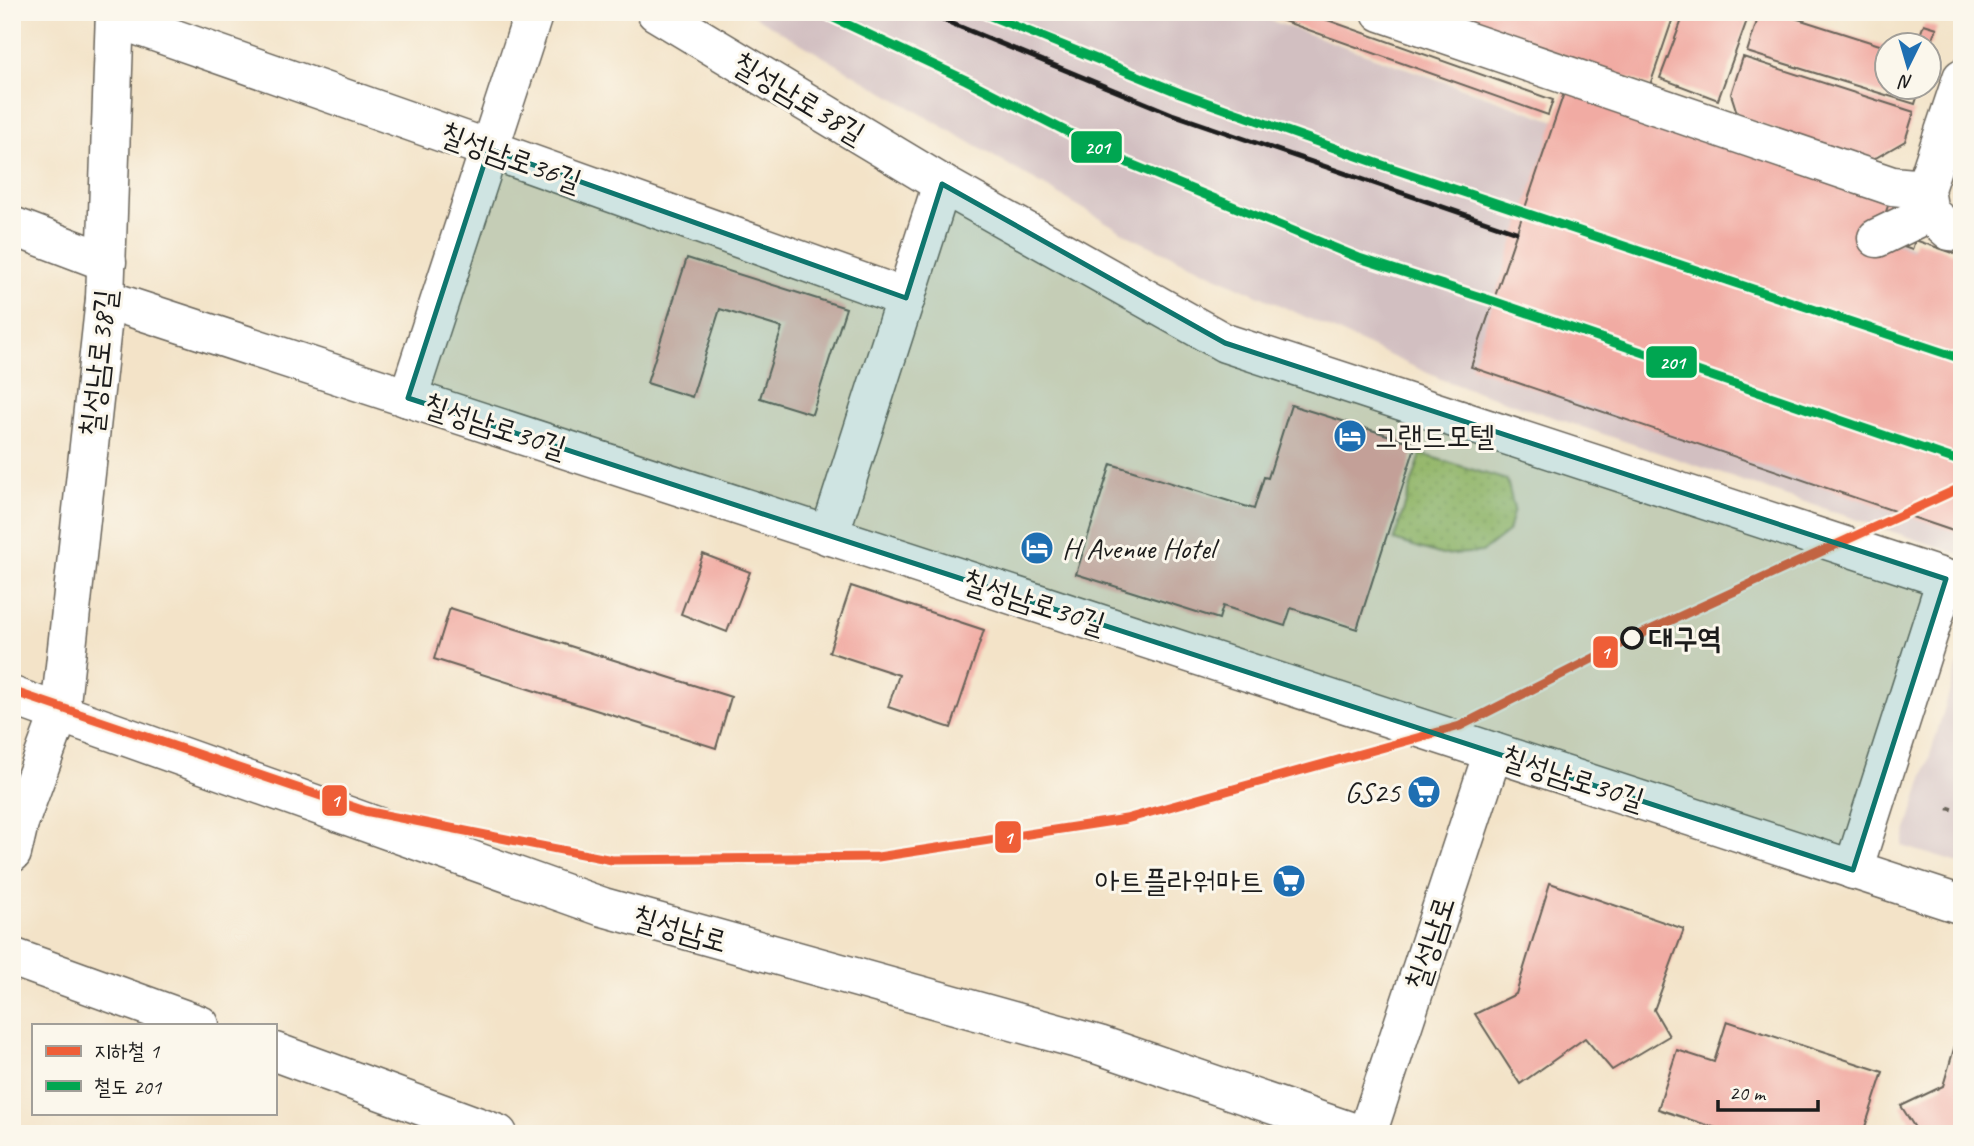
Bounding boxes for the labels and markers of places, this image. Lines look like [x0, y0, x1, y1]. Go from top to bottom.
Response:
hotel icon: 그랜드모텔 [1331, 417, 1369, 455]
place label: 그랜드모텔 [1374, 417, 1495, 455]
hotel icon: H Avenue Hotel [1018, 529, 1056, 567]
place label: H Avenue Hotel [1062, 529, 1220, 567]
place label: 대구역 [1649, 619, 1721, 657]
marker: 대구역 [1621, 627, 1643, 649]
place label: GS25 [1344, 773, 1401, 811]
supermarket icon: GS25 [1405, 773, 1443, 811]
place label: 아트플라워마트 [1095, 862, 1264, 900]
supermarket icon: 아트플라워마트 [1270, 862, 1308, 900]

